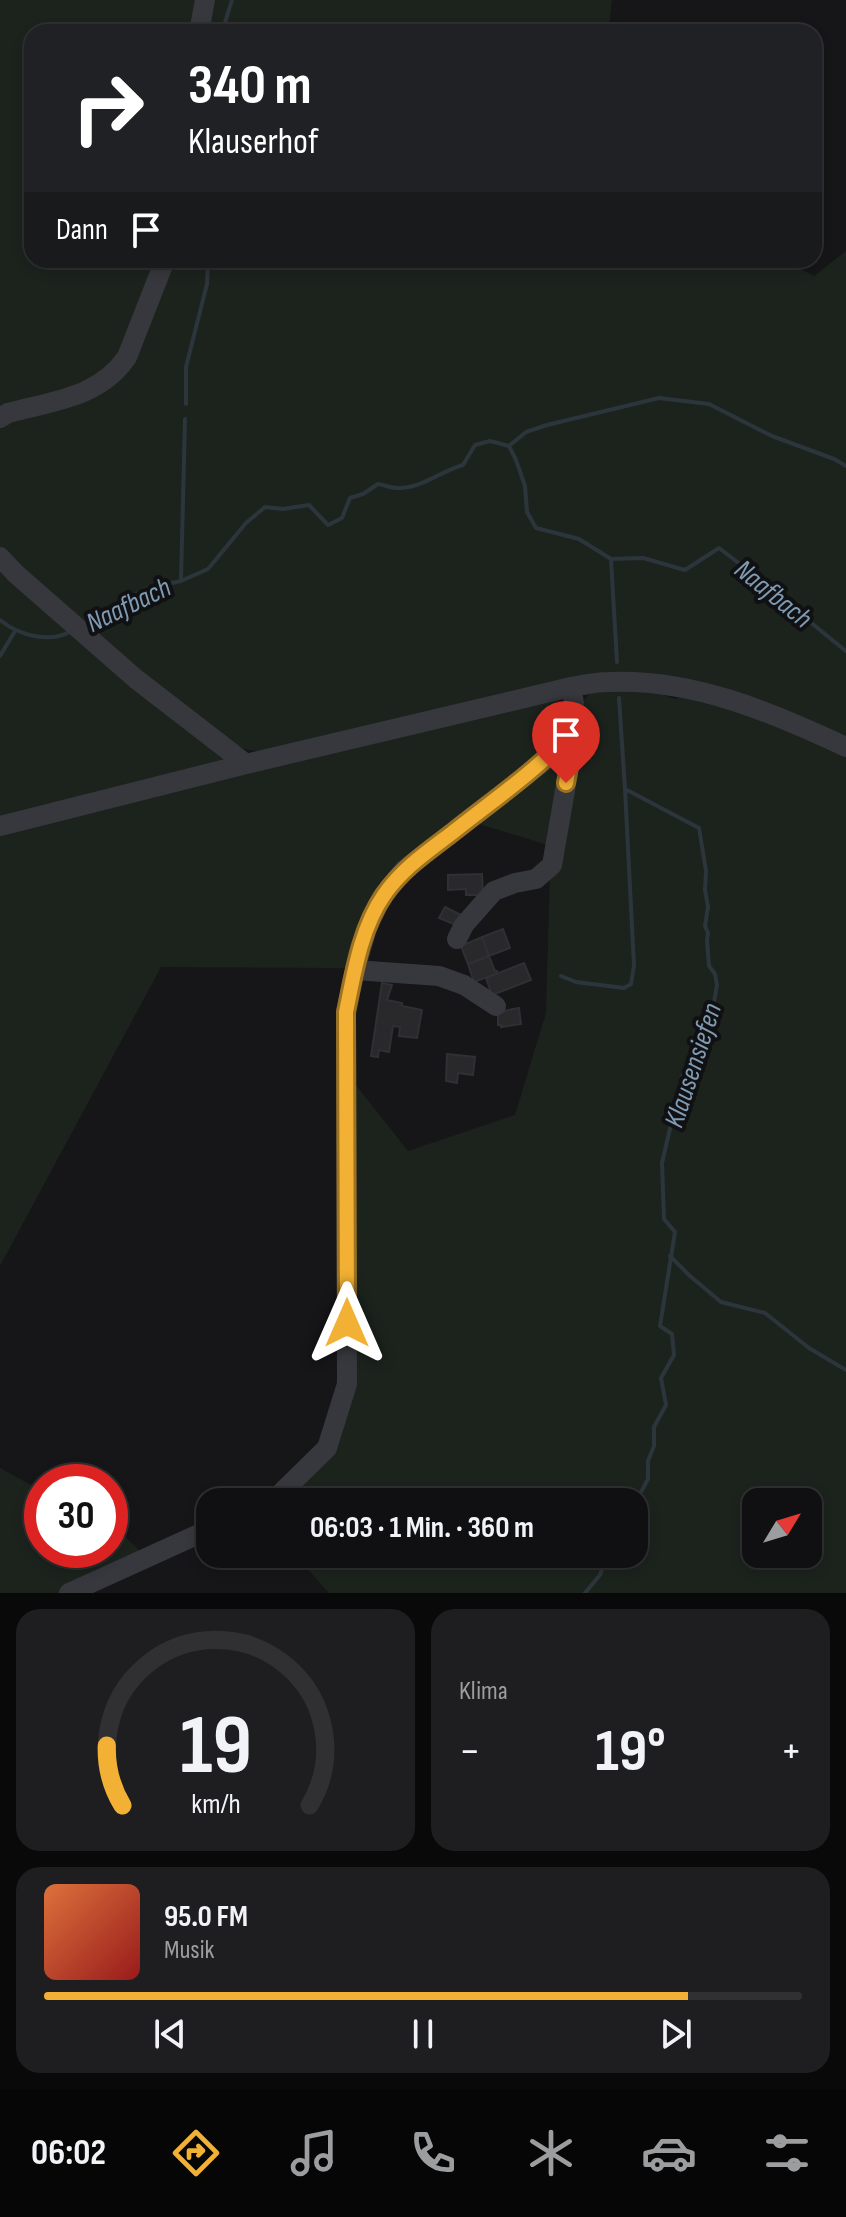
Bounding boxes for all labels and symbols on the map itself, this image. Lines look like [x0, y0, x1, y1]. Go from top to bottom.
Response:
water label: Naafbach [728, 553, 819, 635]
water label: Naafbach [81, 571, 177, 640]
pin [532, 701, 600, 783]
water label: Klausensiefen [658, 999, 729, 1132]
position arrow [305, 1281, 389, 1365]
speed limit sign: 30 [24, 1464, 128, 1568]
north arrow [742, 1488, 822, 1568]

